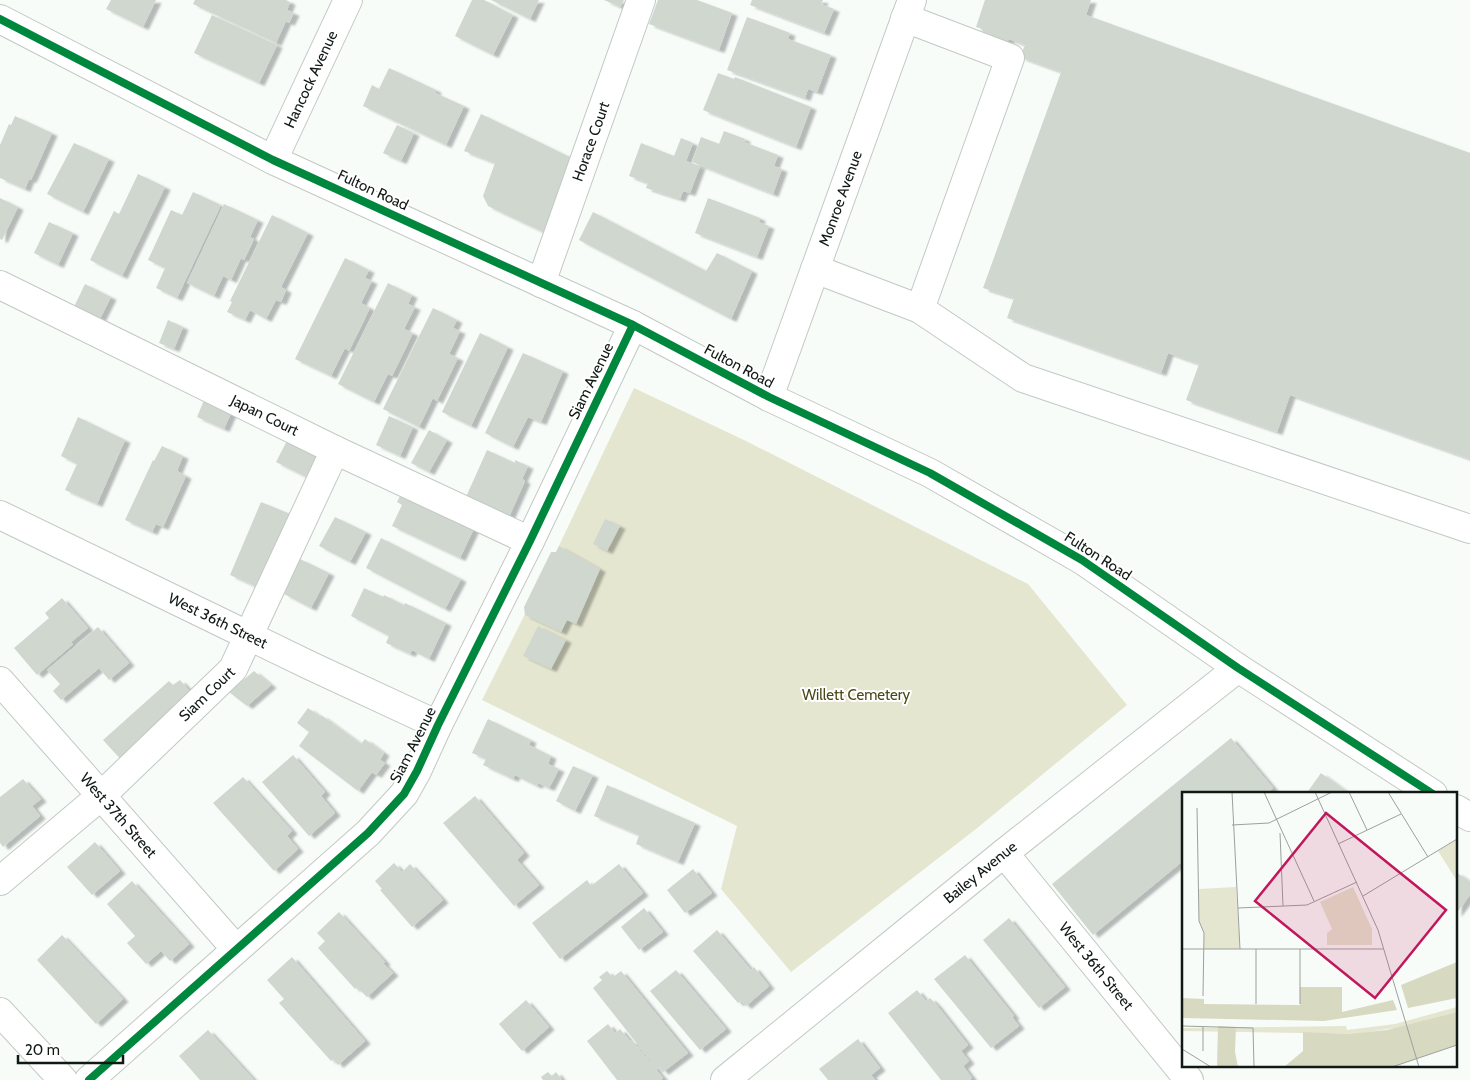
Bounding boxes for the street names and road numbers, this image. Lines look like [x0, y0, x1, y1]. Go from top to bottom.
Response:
street label: Hancock Avenue [280, 28, 341, 131]
street label: Horace Court [569, 99, 613, 184]
street label: Monroe Avenue [815, 148, 866, 249]
street label: Fulton Road [335, 166, 411, 214]
street label: Siam Avenue [565, 339, 617, 422]
street label: Fulton Road [701, 340, 777, 392]
street label: Japan Court [227, 391, 301, 440]
street label: Fulton Road [1061, 528, 1135, 584]
street label: West 36th Street [165, 589, 270, 652]
street label: Siam Court [175, 663, 239, 725]
street label: Siam Avenue [386, 704, 440, 786]
street label: West 37th Street [76, 769, 160, 861]
street label: Bailey Avenue [940, 837, 1021, 907]
street label: West 36th Street [1055, 919, 1137, 1014]

